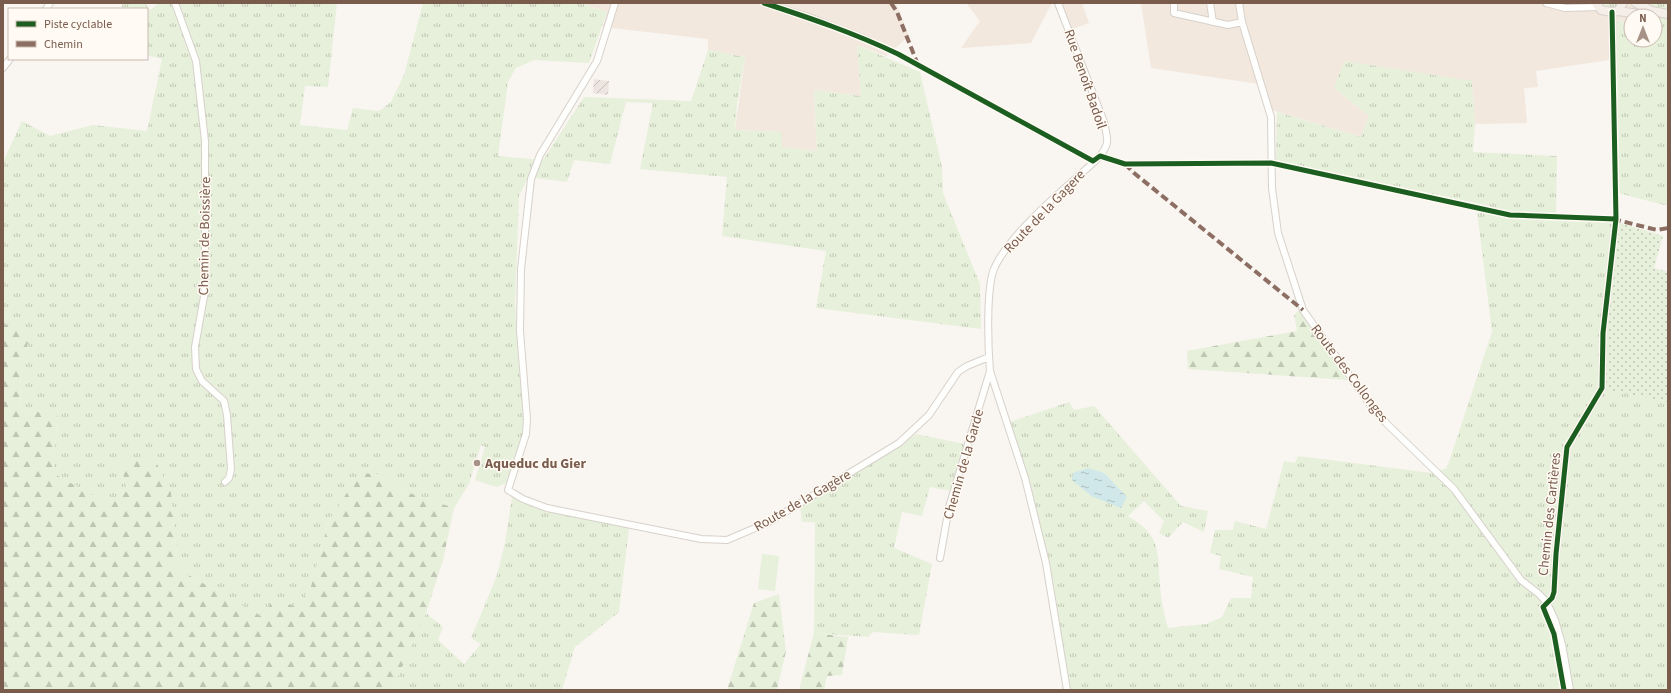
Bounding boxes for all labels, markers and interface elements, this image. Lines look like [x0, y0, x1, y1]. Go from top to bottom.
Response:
legend [8, 8, 148, 60]
north arrow [1623, 8, 1663, 48]
text: N [1639, 11, 1647, 26]
text: Piste cyclable [44, 16, 112, 33]
street label: Rue Benoît Badoil [1059, 27, 1112, 132]
text: Chemin [44, 36, 83, 53]
street label: Route de la Gagere [1000, 165, 1090, 258]
street label: Chemin de Boissière [194, 176, 216, 295]
street label: Route des Collonges [1306, 320, 1393, 427]
street label: Chemin de la Garde [939, 407, 989, 522]
street label: Chemin des Cartières [1534, 451, 1566, 577]
place label: Aqueduc du Gier [484, 454, 586, 474]
marker: Aqueduc du Gier [472, 458, 482, 468]
street label: Route de la Gagère [750, 465, 855, 537]

